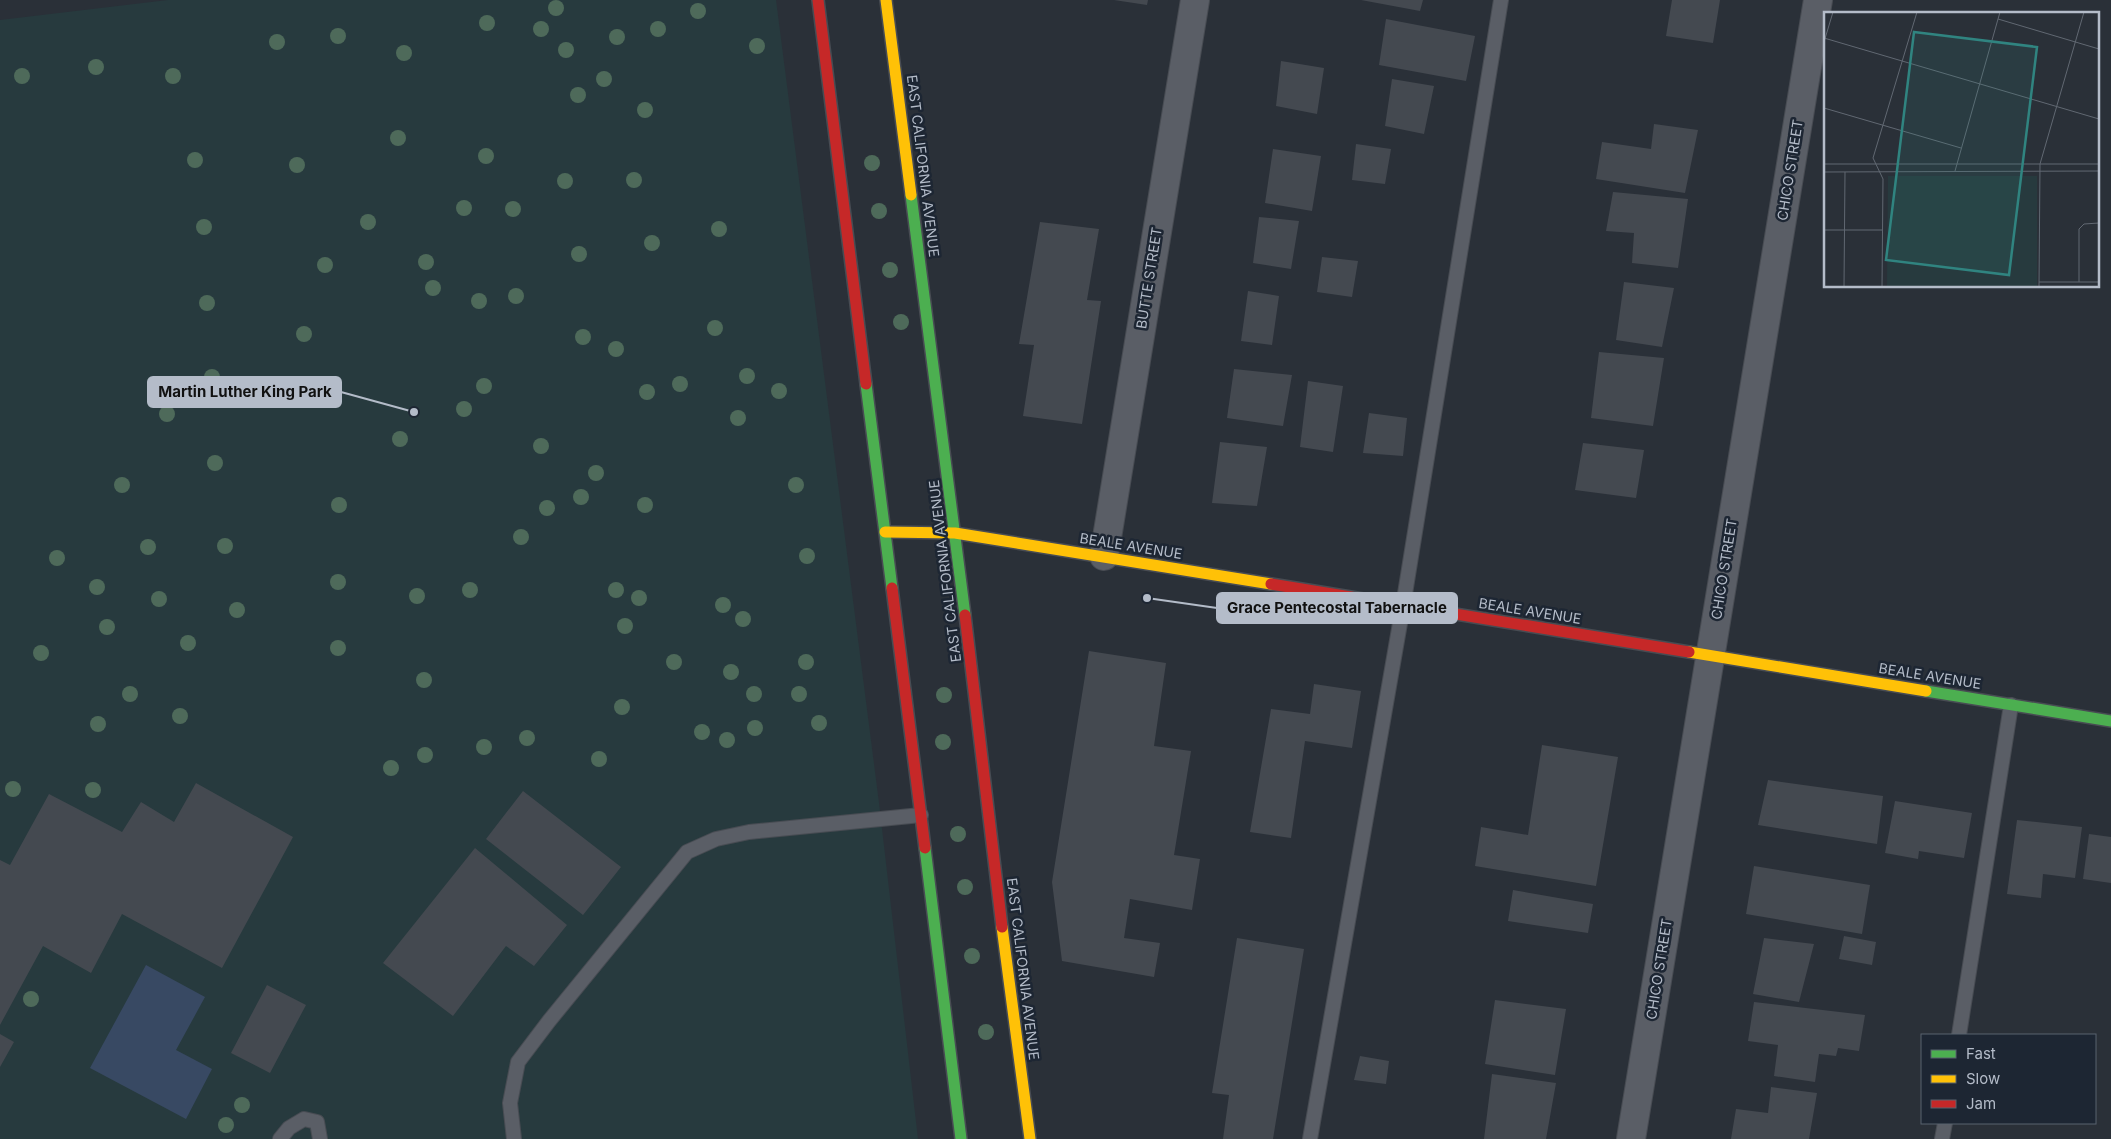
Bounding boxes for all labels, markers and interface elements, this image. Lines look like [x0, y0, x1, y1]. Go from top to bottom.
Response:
inset map [1824, 12, 2098, 288]
street label: EAST CALIFORNIA AVENUE [904, 74, 943, 258]
street label: CHICO STREET [1773, 118, 1806, 222]
street label: BUTTE STREET [1132, 226, 1165, 330]
callout: Martin Luther King Park [148, 377, 341, 407]
text: Martin Luther King Park [158, 382, 332, 401]
street label: EAST CALIFORNIA AVENUE [925, 479, 964, 663]
street label: CHICO STREET [1707, 517, 1740, 621]
street label: BEALE AVENUE [1079, 529, 1184, 562]
callout: Grace Pentecostal Tabernacle [1217, 593, 1457, 623]
street label: BEALE AVENUE [1478, 594, 1583, 627]
text: Grace Pentecostal Tabernacle [1227, 598, 1447, 617]
street label: BEALE AVENUE [1878, 659, 1983, 692]
street label: EAST CALIFORNIA AVENUE [1004, 877, 1043, 1061]
street label: CHICO STREET [1642, 917, 1675, 1021]
legend [1921, 1034, 2096, 1124]
text: Fast [1966, 1044, 1996, 1063]
text: Slow [1966, 1069, 2000, 1088]
text: Jam [1966, 1094, 1996, 1113]

